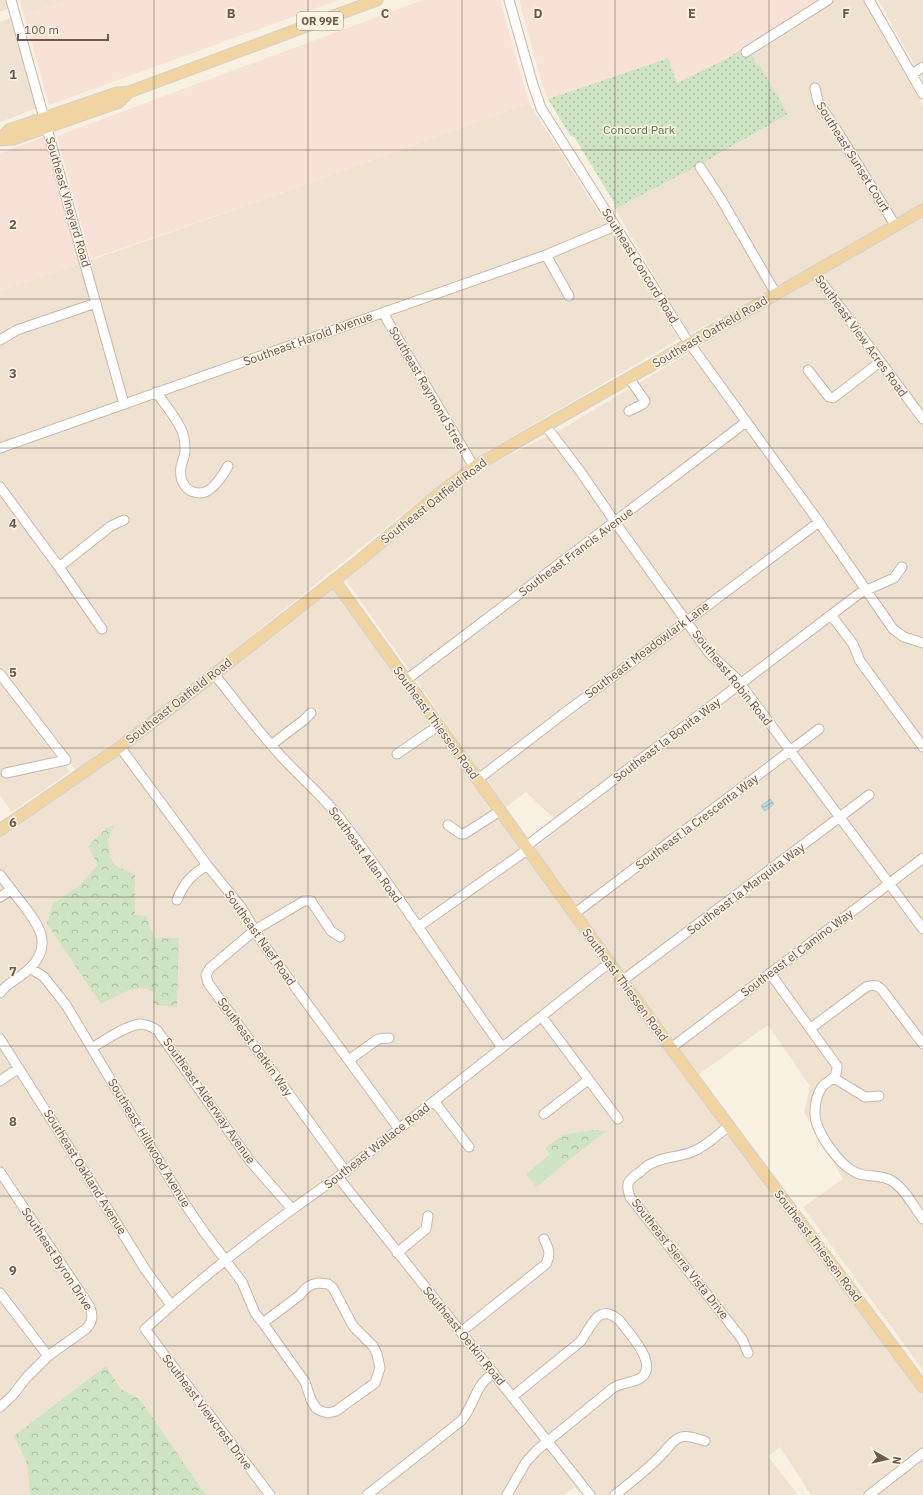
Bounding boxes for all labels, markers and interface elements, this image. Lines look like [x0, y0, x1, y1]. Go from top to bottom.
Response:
text: B [227, 5, 236, 22]
text: C [381, 5, 390, 22]
text: D [533, 5, 543, 22]
text: E [688, 5, 696, 22]
text: F [842, 5, 850, 22]
road number: OR 99E [297, 12, 343, 30]
scale bar [18, 16, 108, 42]
text: 100 m [24, 22, 59, 37]
text: 1 [9, 66, 17, 83]
street label: Southeast Sunset Court [813, 99, 893, 215]
park label: Concord Park [603, 122, 676, 137]
street label: Southeast Vineyard Road [43, 135, 94, 269]
street label: Southeast Concord Road [599, 205, 682, 326]
text: 2 [9, 216, 17, 233]
street label: Southeast View Acres Road [812, 272, 911, 400]
street label: Southeast Oatfield Road [650, 292, 770, 371]
street label: Southeast Harold Avenue [241, 308, 375, 369]
street label: Southeast Raymond Street [386, 324, 471, 456]
text: 3 [9, 365, 17, 382]
street label: Southeast Oatfield Road [378, 455, 490, 547]
street label: Southeast Francis Avenue [516, 503, 636, 599]
text: 4 [9, 515, 17, 532]
street label: Southeast Meadowlark Lane [582, 598, 712, 701]
street label: Southeast Robin Road [689, 627, 776, 729]
street label: Southeast Oatfield Road [123, 655, 235, 747]
street label: Southeast Thiessen Road [390, 663, 482, 782]
text: 5 [9, 664, 17, 681]
street label: Southeast la Bonita Way [610, 694, 723, 785]
street label: Southeast la Crescenta Way [632, 771, 761, 873]
street label: Southeast Allan Road [325, 804, 405, 906]
text: 6 [9, 814, 17, 831]
street label: Southeast la Marquita Way [684, 839, 808, 938]
street label: Southeast Naef Road [222, 887, 299, 988]
street label: Southeast el Camino Way [738, 905, 856, 1000]
street label: Southeast Thiessen Road [579, 925, 671, 1044]
text: 7 [9, 963, 17, 980]
street label: Southeast Oetkin Way [215, 994, 296, 1099]
street label: Southeast Alderway Avenue [160, 1035, 259, 1167]
street label: Southeast Hillwood Avenue [105, 1076, 194, 1210]
street label: Southeast Wallace Road [321, 1100, 433, 1192]
street label: Southeast Oakland Avenue [41, 1106, 130, 1238]
text: 8 [9, 1113, 17, 1130]
street label: Southeast Thiessen Road [771, 1187, 865, 1305]
street label: Southeast Sierra Vista Drive [629, 1195, 733, 1322]
street label: Southeast Byron Drive [19, 1204, 97, 1313]
text: 9 [9, 1262, 17, 1279]
street label: Southeast Oetkin Road [420, 1283, 509, 1388]
street label: Southeast Viewcrest Drive [159, 1351, 256, 1473]
north arrow [867, 1439, 907, 1479]
text: N [889, 1455, 904, 1465]

